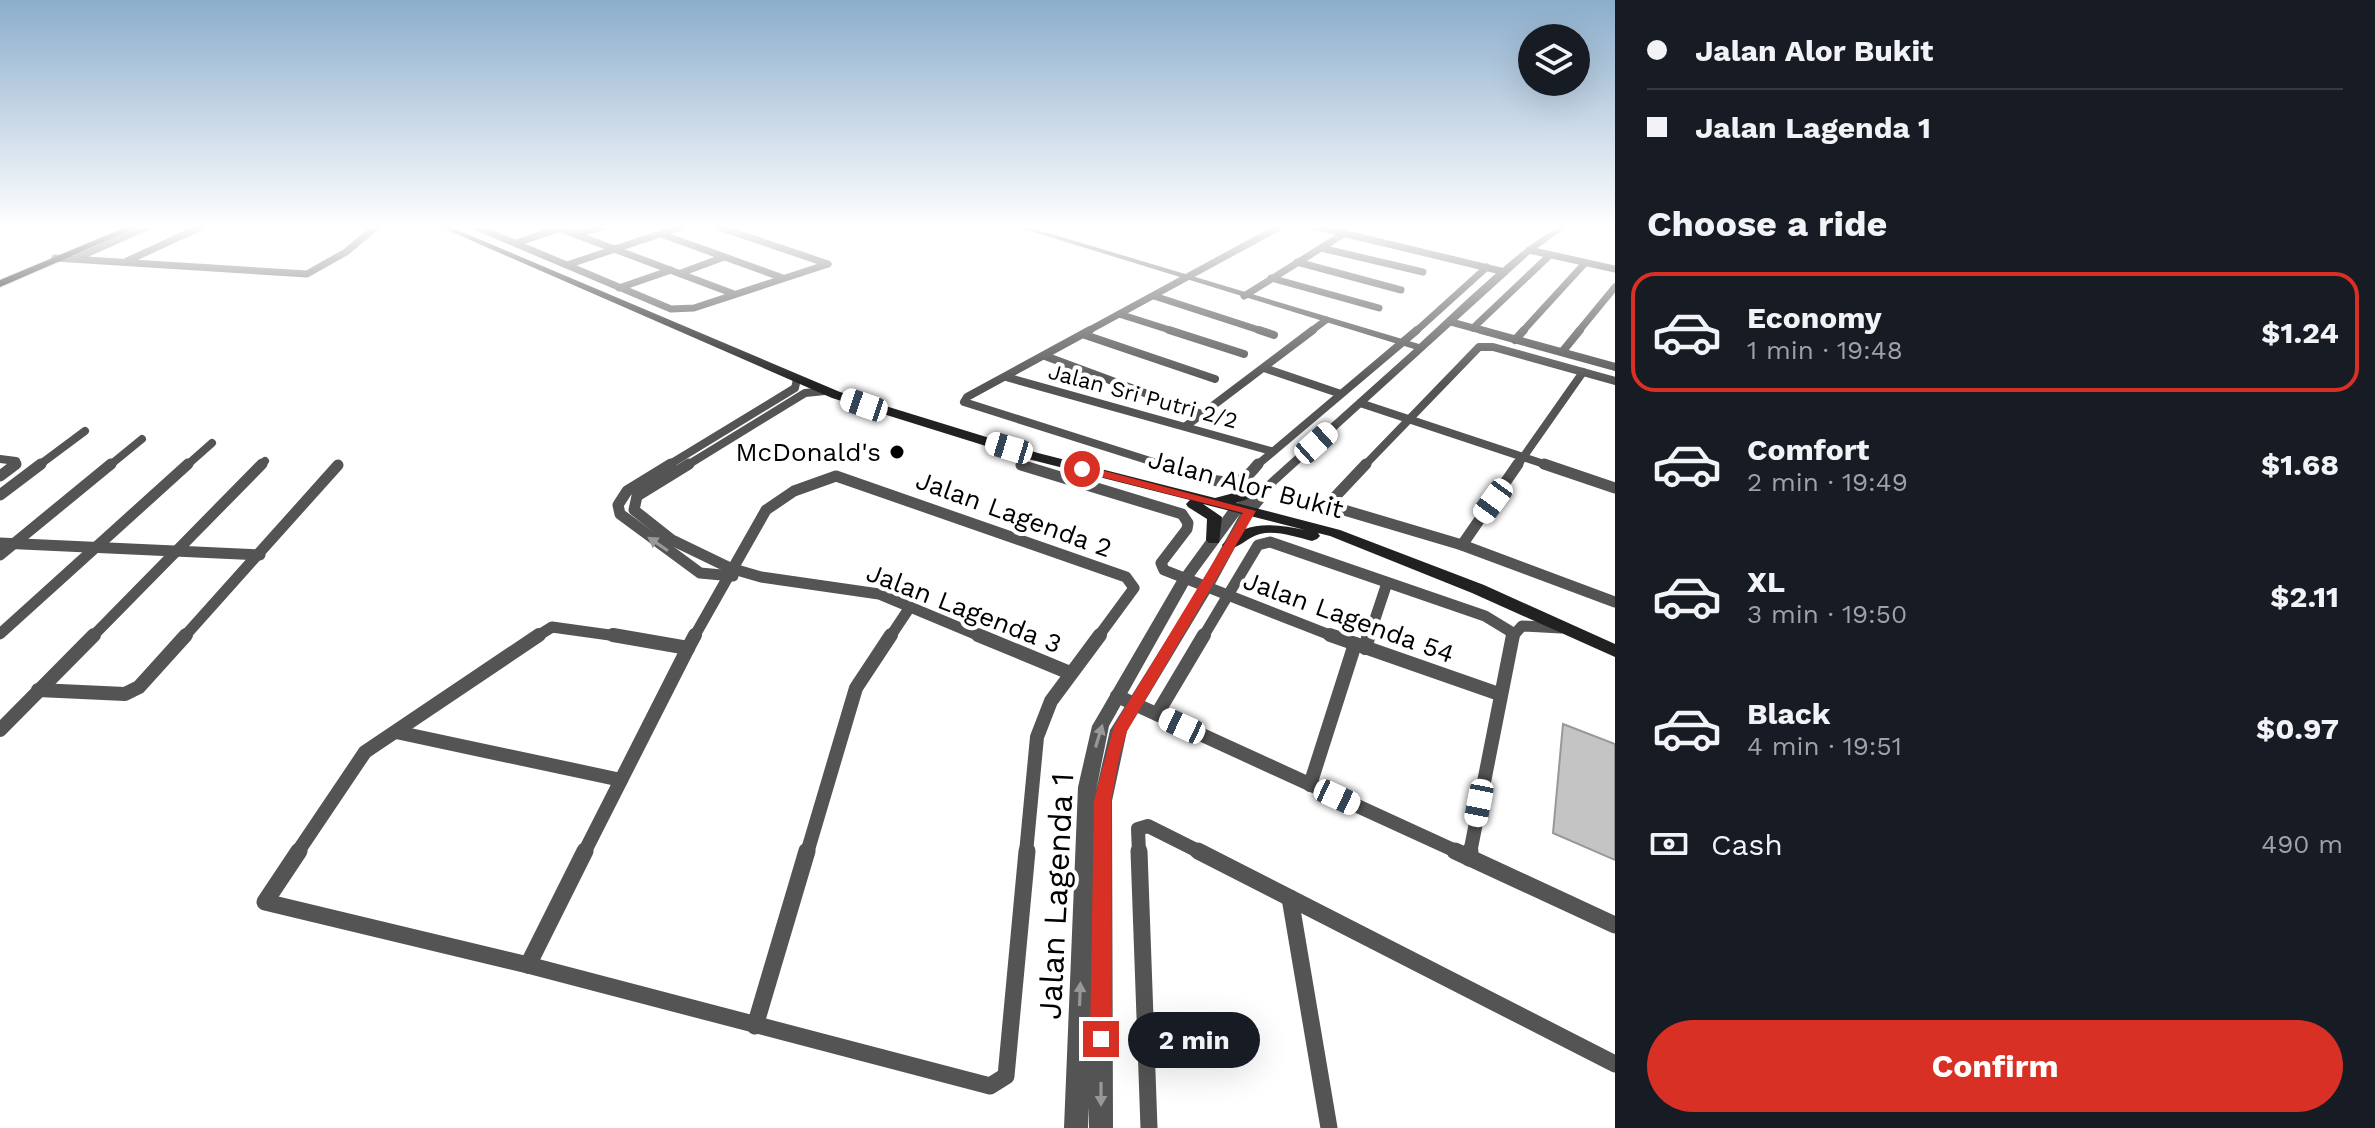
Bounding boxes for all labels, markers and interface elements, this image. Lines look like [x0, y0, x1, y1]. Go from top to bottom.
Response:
map controls [1518, 24, 1590, 96]
button: layers [1518, 24, 1590, 96]
text: Jalan Alor Bukit [1695, 33, 1933, 68]
text: Jalan Lagenda 1 [1695, 110, 1931, 145]
text: Choose a ride [1647, 203, 1887, 245]
icon: car [1651, 296, 1723, 368]
text: Economy [1747, 300, 1882, 335]
text: $1.24 [2261, 315, 2339, 350]
text: 1 min · 19:48 [1747, 335, 1903, 365]
street label: Jalan Sri Putri 2/2 [1046, 359, 1240, 433]
car [837, 386, 891, 424]
car [1290, 418, 1342, 468]
icon: car [1651, 428, 1723, 500]
car [983, 430, 1035, 466]
text: Comfort [1747, 432, 1869, 467]
place label: McDonald's [736, 437, 881, 467]
marker: McDonald's [888, 443, 906, 461]
street label: Jalan Alor Bukit [1145, 444, 1347, 524]
text: $1.68 [2261, 447, 2339, 482]
route start [1064, 451, 1100, 487]
street label: Jalan Lagenda 2 [912, 465, 1116, 563]
text: 2 min · 19:49 [1747, 467, 1908, 497]
car [1469, 475, 1517, 527]
one-way arrow [647, 537, 668, 552]
street label: Jalan Lagenda 3 [862, 557, 1066, 659]
icon: car [1651, 560, 1723, 632]
text: XL [1747, 564, 1785, 599]
street label: Jalan Lagenda 54 [1240, 565, 1458, 669]
text: $2.11 [2270, 579, 2339, 614]
text: 3 min · 19:50 [1747, 599, 1907, 629]
icon: car [1651, 692, 1723, 764]
text: Black [1747, 696, 1831, 731]
car [1155, 705, 1209, 747]
text: $0.97 [2256, 711, 2339, 746]
one-way arrow [1093, 723, 1106, 747]
text: 4 min · 19:51 [1747, 731, 1902, 761]
street label: Jalan Lagenda 1 [1031, 772, 1081, 1020]
car [1310, 776, 1364, 818]
car [1463, 777, 1495, 829]
icon: cash [1647, 822, 1691, 866]
text: Cash [1711, 827, 1783, 862]
text: 490 m [2261, 829, 2343, 859]
one-way arrow [1074, 981, 1087, 1006]
callout: 2 min [1129, 1011, 1261, 1067]
button: Confirm [1647, 1020, 2343, 1112]
route end [1083, 1021, 1119, 1057]
text: 2 min [1158, 1025, 1230, 1055]
one-way arrow [1095, 1082, 1107, 1107]

